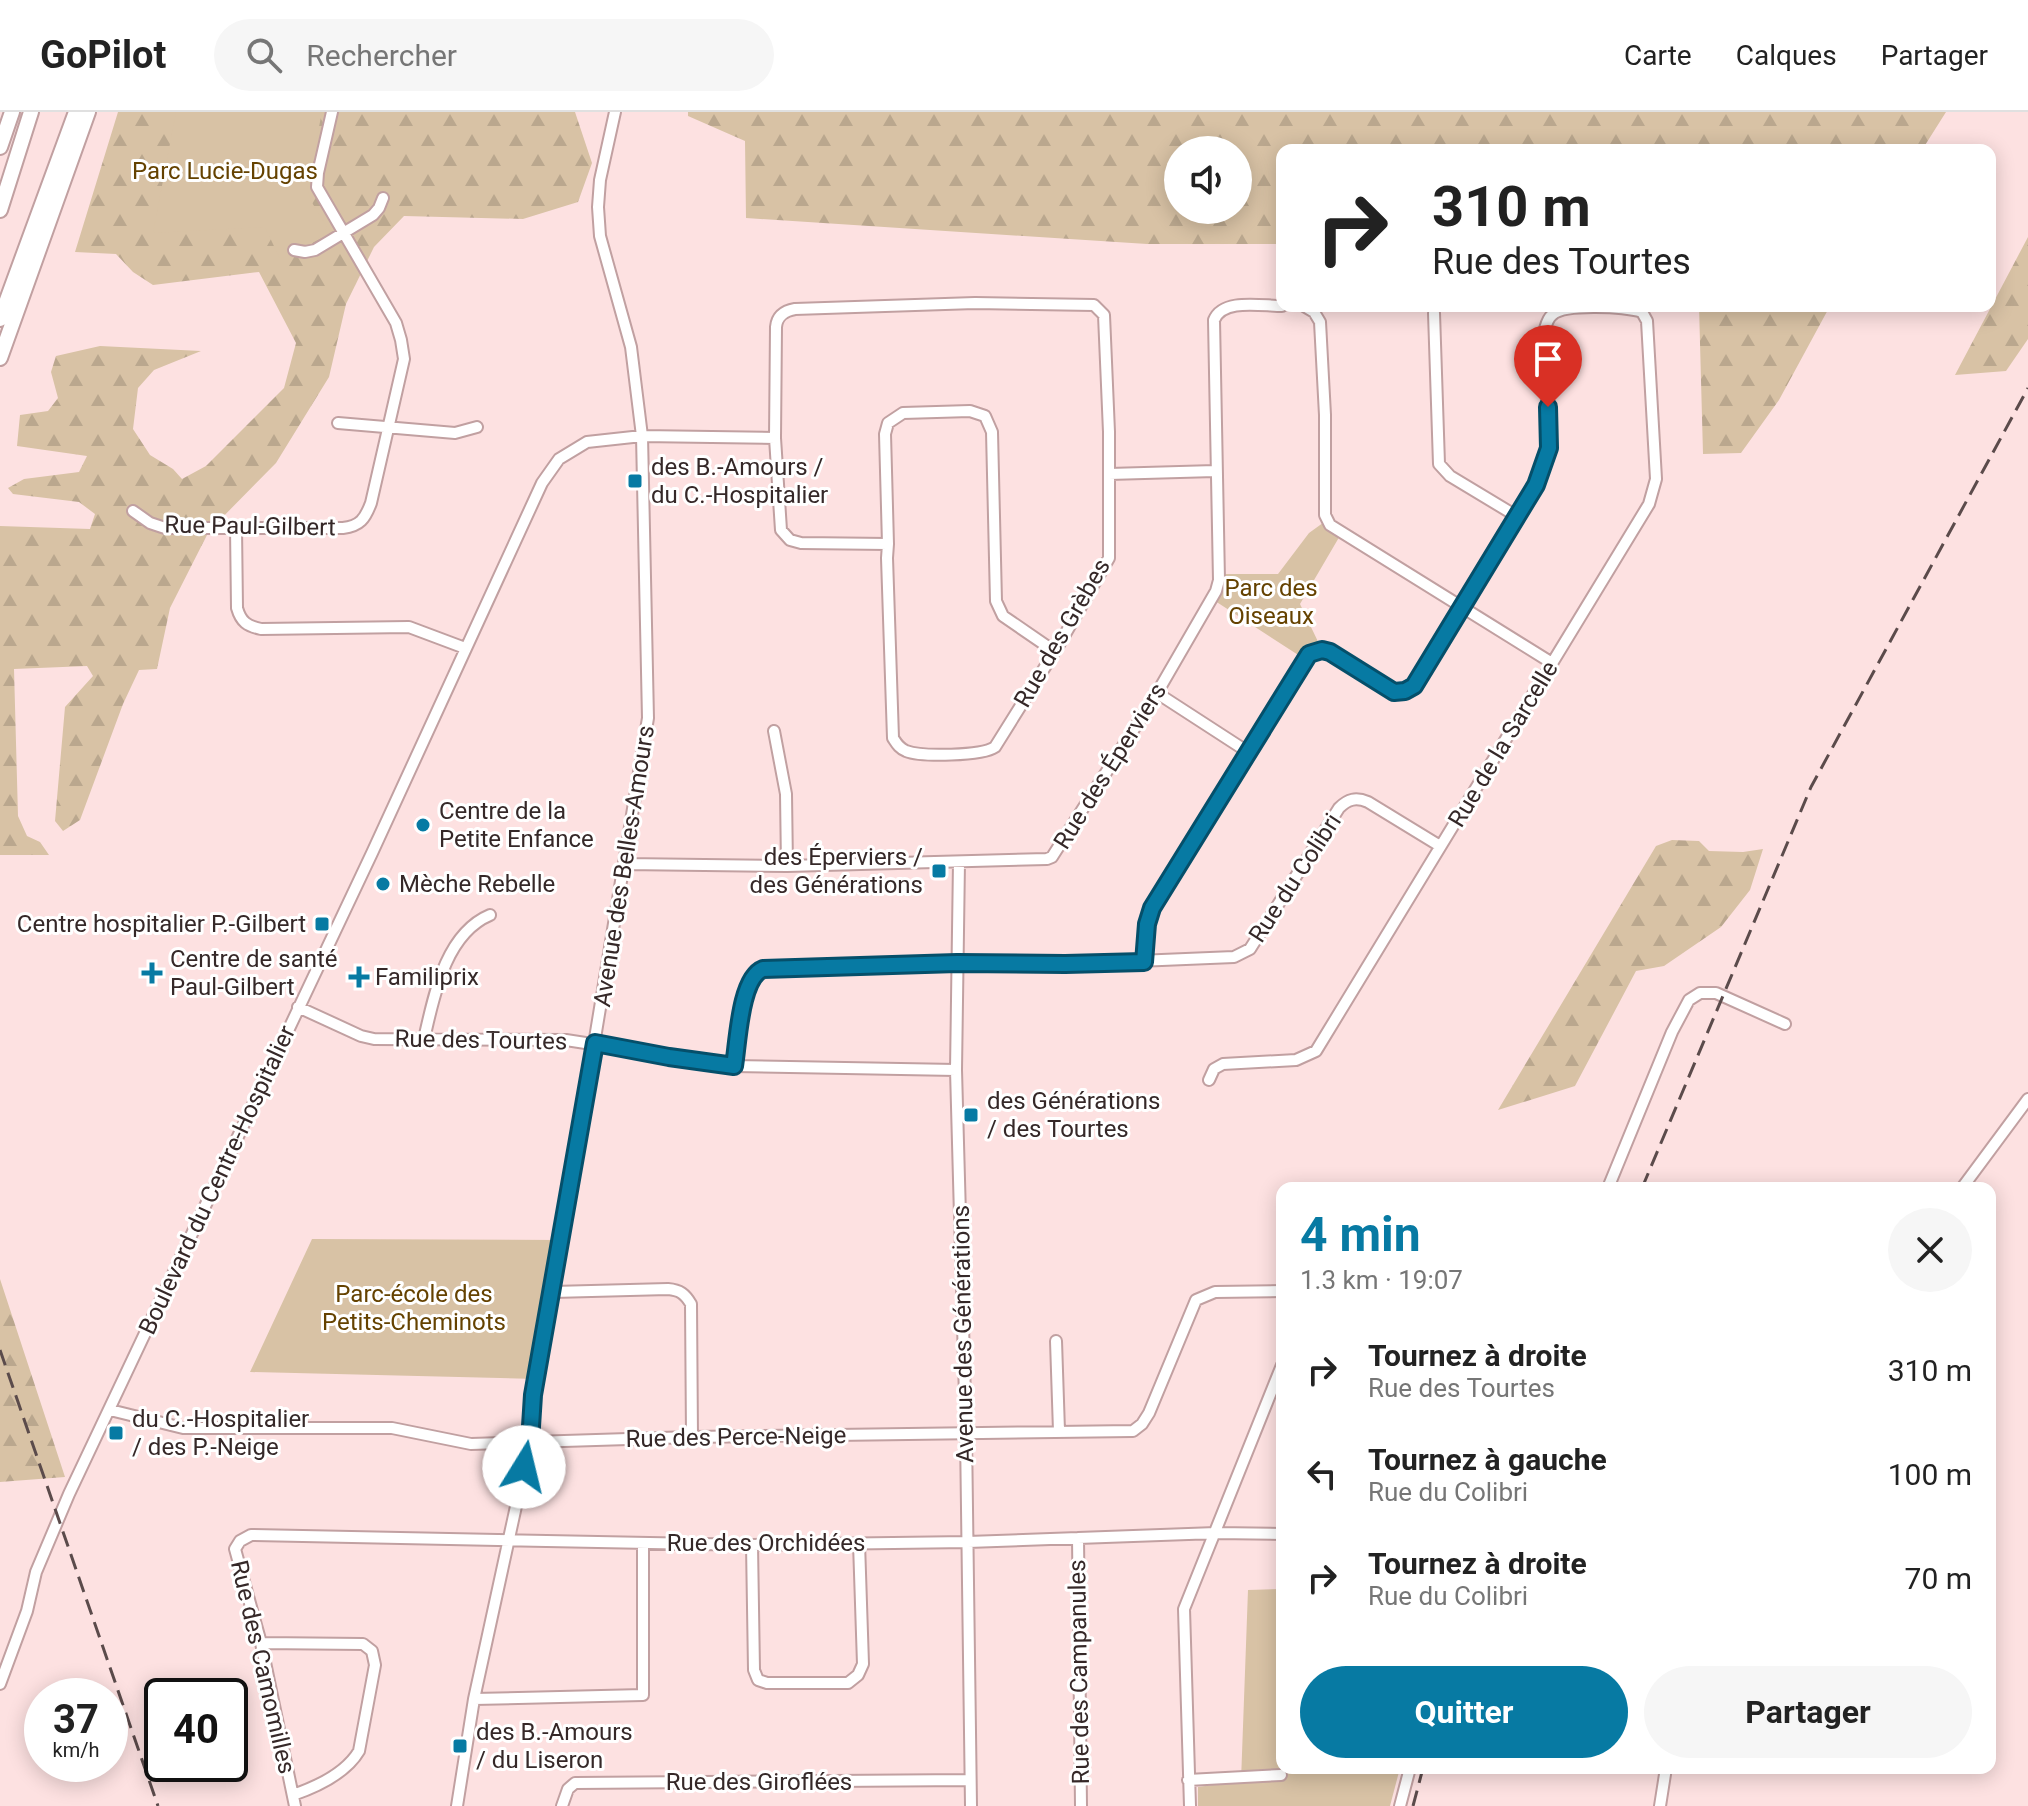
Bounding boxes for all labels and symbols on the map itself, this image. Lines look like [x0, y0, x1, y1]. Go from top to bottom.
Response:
park label: Parc Lucie-Dugas [132, 157, 318, 185]
pin [1514, 325, 1582, 407]
place label: des B.-Amours / du C.-Hospitalier [651, 453, 828, 509]
marker: des B.-Amours / du C.-Hospitalier [626, 472, 644, 490]
street label: Rue Paul-Gilbert [164, 511, 336, 541]
street label: Rue des Grèbes [1008, 554, 1116, 712]
park label: Parc des Oiseaux [1224, 574, 1318, 630]
street label: Rue de la Sarcelle [1442, 656, 1564, 832]
street label: Rue des Éperviers [1048, 678, 1172, 854]
street label: Avenue des Belles-Amours [588, 723, 660, 1009]
place label: Centre de la Petite Enfance [439, 797, 594, 853]
street label: Rue du Colibri [1243, 808, 1347, 948]
marker: Centre de la Petite Enfance [414, 816, 432, 834]
place label: des Éperviers / des Générations [750, 843, 923, 899]
marker: des Éperviers / des Générations [930, 862, 948, 880]
place label: Mèche Rebelle [399, 870, 555, 898]
marker: Mèche Rebelle [374, 875, 392, 893]
place label: Centre hospitalier P.-Gilbert [17, 910, 306, 938]
marker: Centre hospitalier P.-Gilbert [313, 915, 331, 933]
place label: Centre de santé Paul-Gilbert [170, 945, 338, 1001]
marker: Centre de santé Paul-Gilbert [141, 962, 163, 984]
place label: Familiprix [375, 963, 479, 991]
marker: Familiprix [350, 968, 368, 986]
street label: Boulevard du Centre-Hospitalier [133, 1021, 301, 1339]
street label: Rue des Tourtes [394, 1024, 568, 1056]
place label: des Générations / des Tourtes [987, 1087, 1160, 1143]
marker: des Générations / des Tourtes [962, 1106, 980, 1124]
street label: Avenue des Générations [947, 1205, 979, 1463]
park label: Parc-école des Petits-Cheminots [322, 1280, 506, 1336]
place label: du C.-Hospitalier / des P.-Neige [132, 1405, 309, 1461]
street label: Rue des Perce-Neige [625, 1421, 847, 1453]
marker: du C.-Hospitalier / des P.-Neige [107, 1424, 125, 1442]
position arrow [482, 1425, 566, 1509]
street label: Rue des Orchidées [667, 1529, 865, 1557]
street label: Rue des Camomilles [225, 1557, 301, 1777]
street label: Rue des Campanules [1063, 1559, 1095, 1785]
speed limit sign: 40 [144, 1678, 248, 1782]
place label: des B.-Amours / du Liseron [476, 1718, 633, 1774]
marker: des B.-Amours / du Liseron [451, 1737, 469, 1755]
street label: Rue des Giroflées [666, 1768, 852, 1796]

